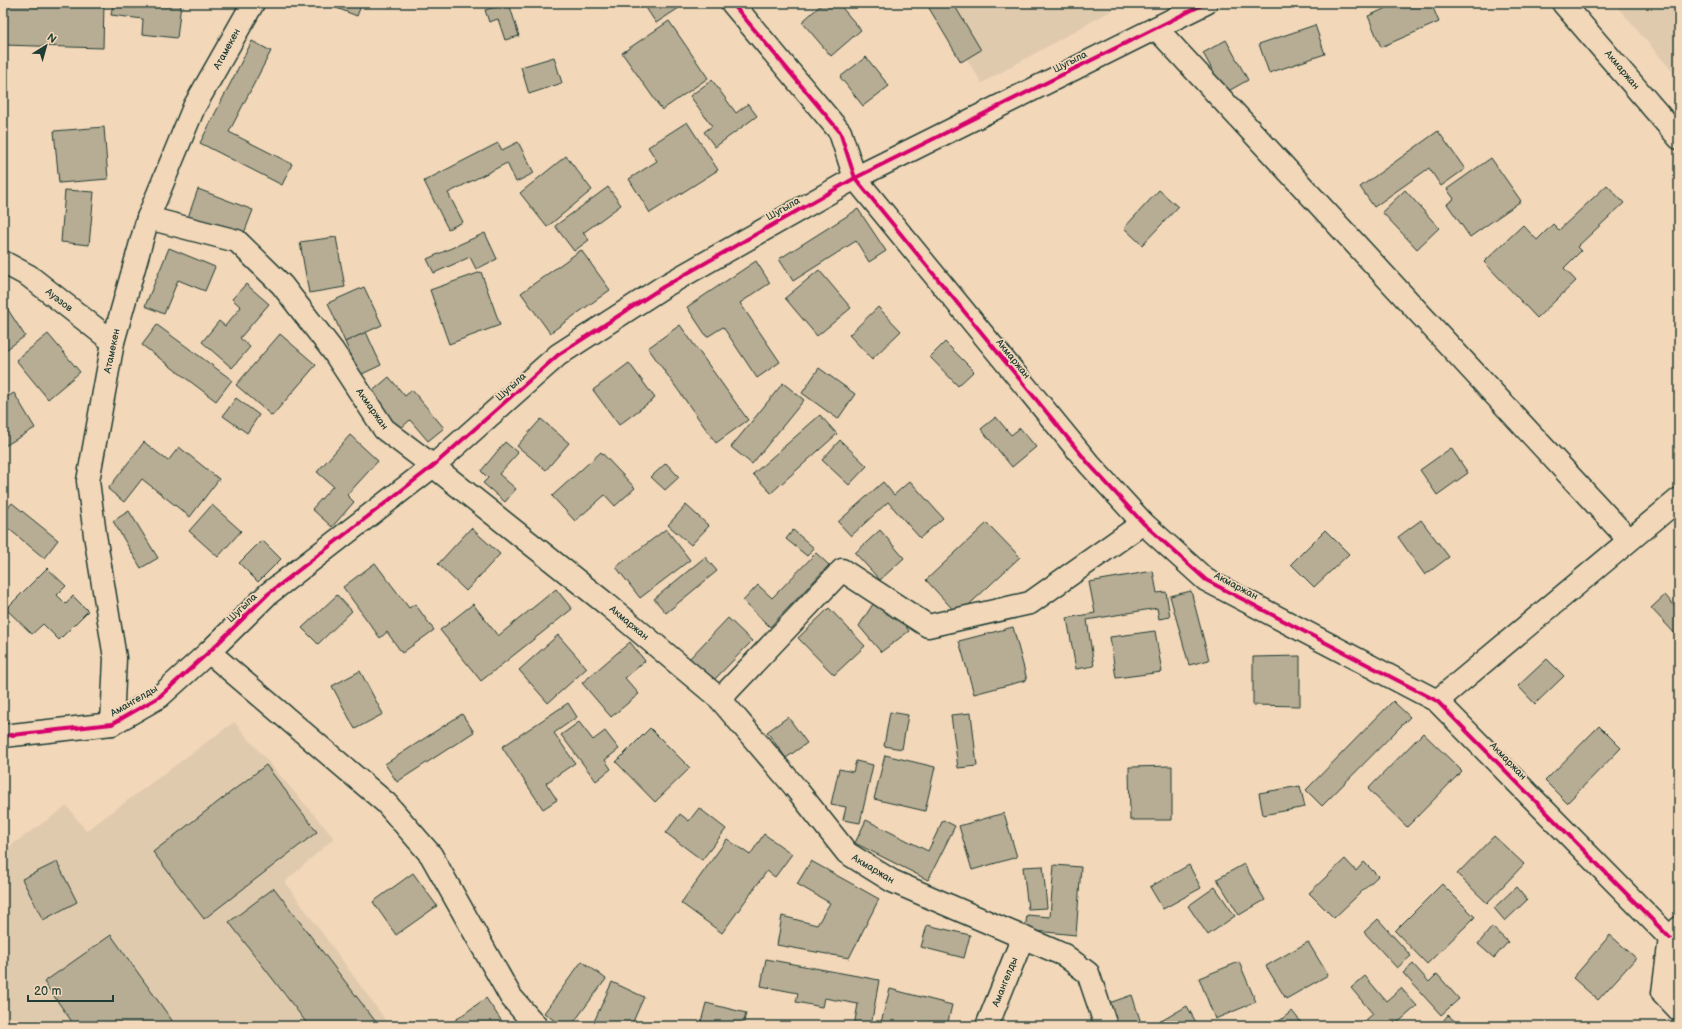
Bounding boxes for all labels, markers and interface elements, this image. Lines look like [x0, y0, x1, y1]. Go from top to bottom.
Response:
north arrow [26, 26, 66, 66]
street label: Атамекен [210, 26, 243, 73]
text: N [45, 31, 59, 46]
street label: Акмаржан [1601, 47, 1642, 92]
street label: Шугыла [1051, 48, 1089, 76]
street label: Шугыла [764, 195, 802, 223]
street label: Ауэзов [42, 285, 76, 315]
street label: Атамекен [101, 328, 123, 375]
street label: Акмаржан [993, 336, 1033, 381]
street label: Шугыла [493, 370, 529, 404]
street label: Акмаржан [353, 385, 391, 432]
street label: Акмаржан [1211, 569, 1260, 603]
street label: Шугыла [225, 591, 260, 625]
street label: Акмаржан [606, 602, 651, 643]
street label: Амангелды [107, 683, 160, 720]
street label: Акмаржан [1486, 739, 1529, 782]
street label: Акмаржан [849, 851, 897, 886]
street label: Амангелды [989, 955, 1020, 1010]
scale bar [28, 977, 113, 1003]
text: 20 m [34, 984, 61, 999]

